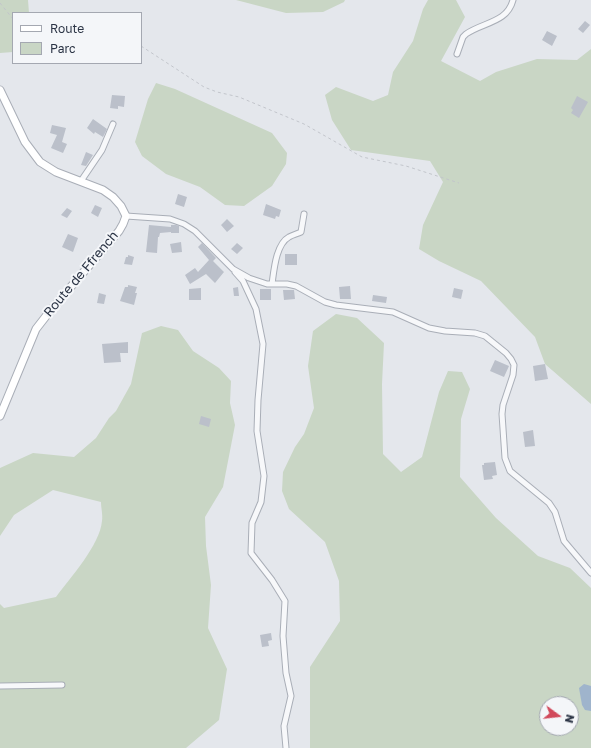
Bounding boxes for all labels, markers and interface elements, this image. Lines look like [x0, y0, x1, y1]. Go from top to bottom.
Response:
legend [12, 12, 142, 64]
text: Route [50, 21, 84, 36]
text: Parc [50, 41, 76, 56]
street label: Route de Ffrench [41, 228, 121, 320]
north arrow [539, 696, 579, 736]
text: N [563, 713, 577, 725]

